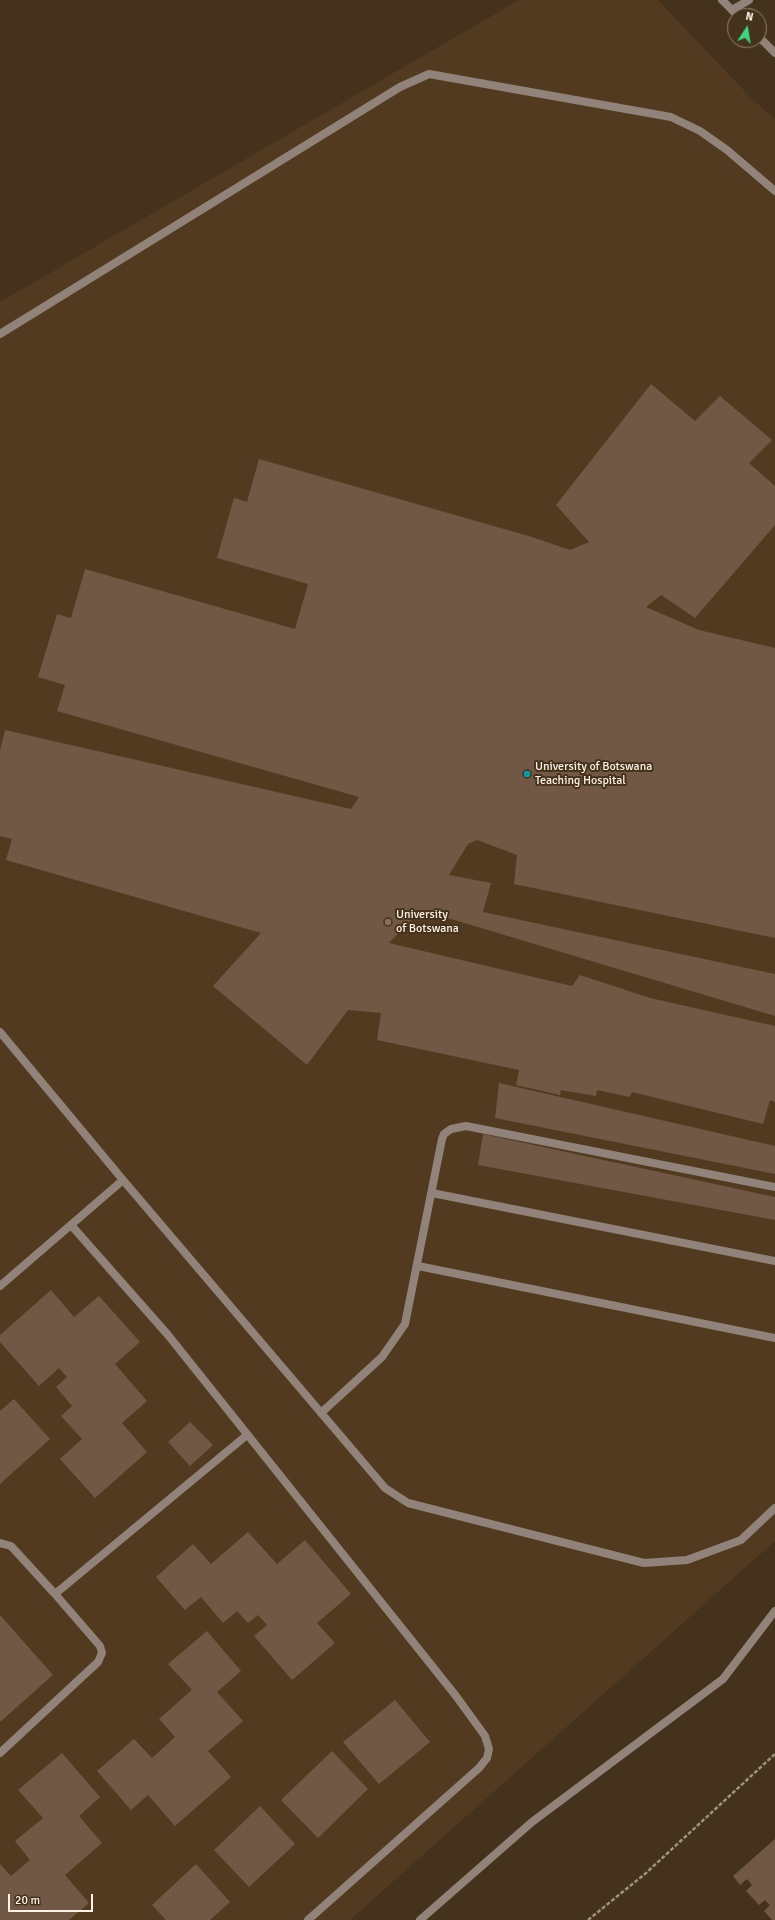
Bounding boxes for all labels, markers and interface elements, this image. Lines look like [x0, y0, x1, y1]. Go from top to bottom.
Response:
north arrow [727, 8, 767, 48]
text: N [744, 10, 754, 24]
place label: University of Botswana Teaching Hospital [535, 760, 652, 788]
marker: University of Botswana Teaching Hospital [522, 769, 532, 779]
place label: University of Botswana [396, 908, 459, 936]
marker: University of Botswana [383, 917, 393, 927]
scale bar [10, 1886, 95, 1912]
text: 20 m [15, 1893, 40, 1908]

